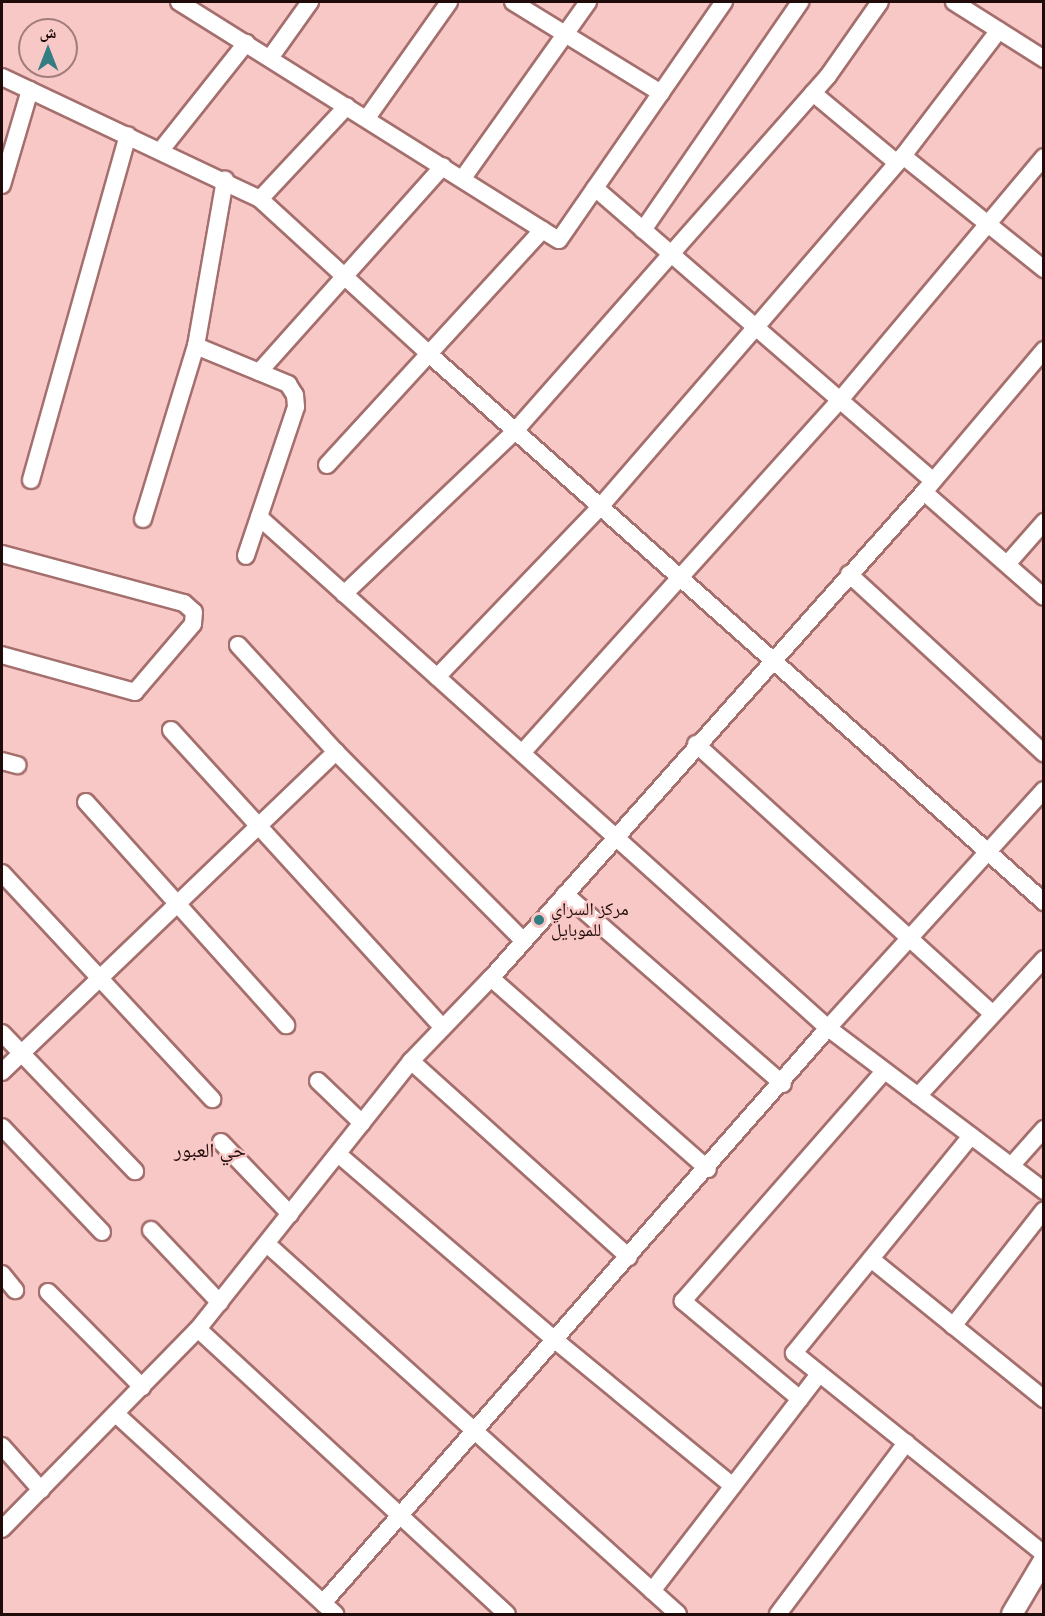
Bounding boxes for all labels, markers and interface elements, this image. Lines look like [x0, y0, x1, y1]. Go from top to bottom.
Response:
north arrow [18, 18, 78, 78]
text: ش [40, 22, 56, 42]
place label: مركز السراي للموبايل [551, 899, 629, 942]
marker: مركز السراي للموبايل [532, 913, 546, 927]
district label: حي العبور [174, 1138, 246, 1162]

